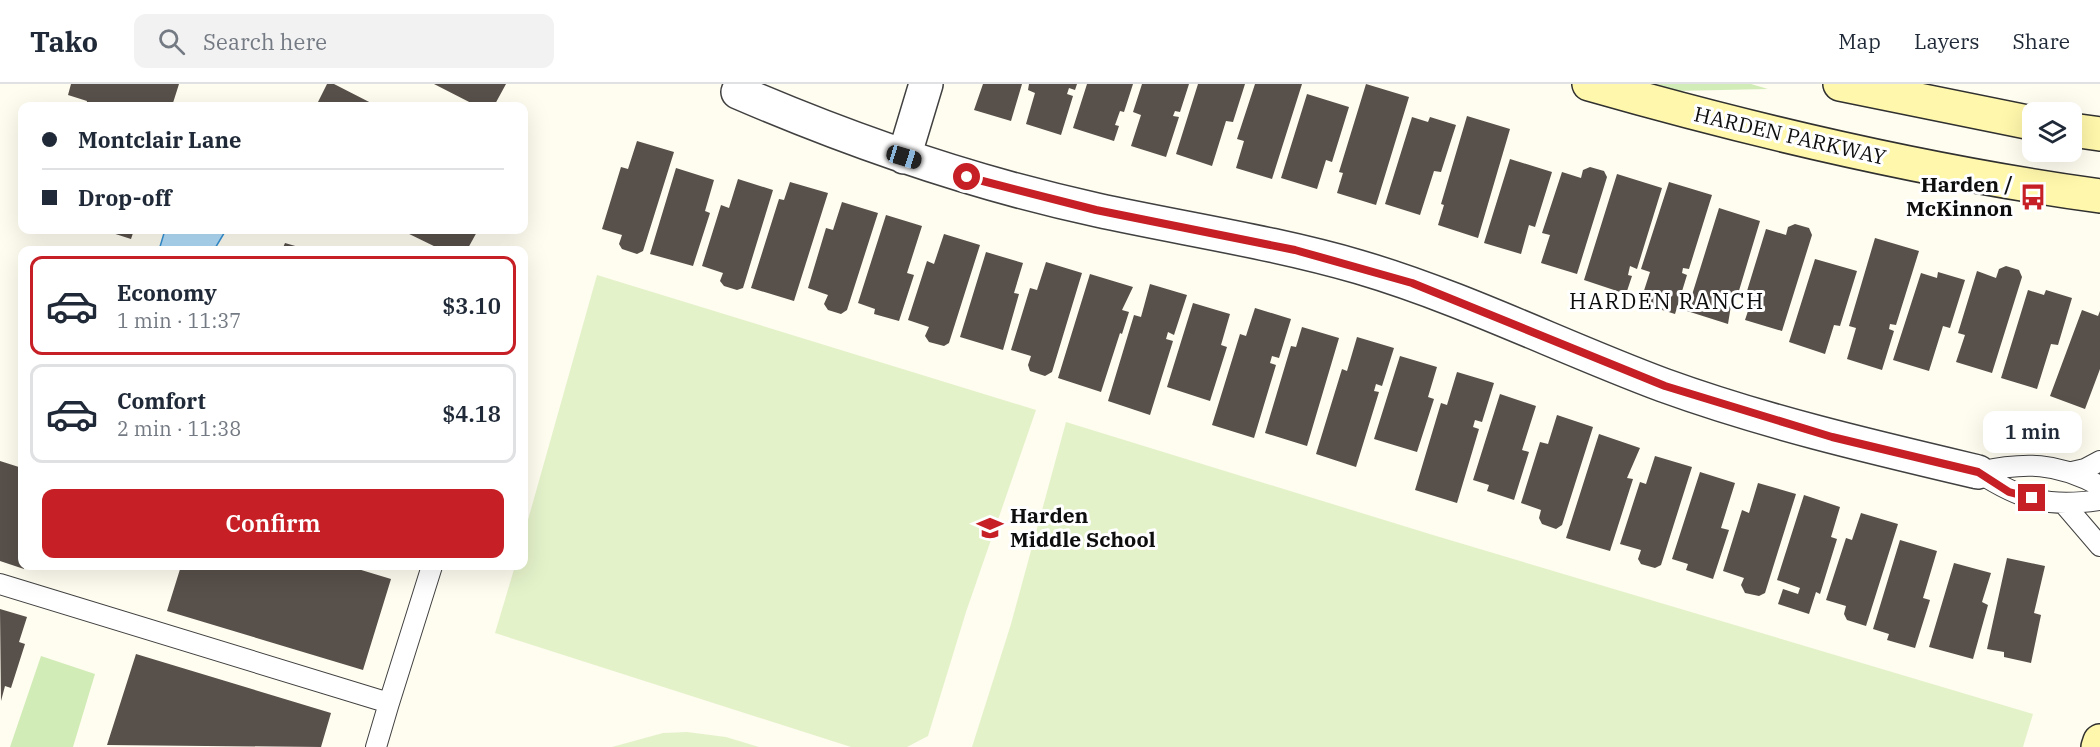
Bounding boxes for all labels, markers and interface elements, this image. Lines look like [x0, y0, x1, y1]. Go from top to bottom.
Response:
search box [134, 14, 554, 68]
text: Tako [30, 23, 98, 60]
icon: search [155, 25, 188, 58]
text: Search here [203, 27, 327, 56]
text: Map [1838, 27, 1881, 55]
text: Layers [1914, 27, 1980, 55]
text: Share [2013, 27, 2070, 55]
street label: HARDEN PARKWAY [1691, 99, 1889, 171]
map controls [2022, 102, 2082, 162]
button: layers [2022, 102, 2082, 162]
text: Montclair Lane [78, 125, 242, 154]
car [884, 143, 924, 171]
route start [953, 163, 980, 190]
place label: Harden / McKinnon [1906, 170, 2013, 222]
bus stop icon: Harden / McKinnon [2018, 182, 2048, 212]
text: Drop-off [78, 183, 172, 212]
text: Economy [117, 278, 217, 307]
icon: car [45, 279, 99, 333]
district label: HARDEN RANCH [1569, 286, 1765, 315]
text: $3.10 [442, 291, 501, 320]
text: 1 min · 11:37 [117, 307, 241, 334]
text: Comfort [117, 386, 206, 415]
icon: car [45, 387, 99, 441]
text: $4.18 [442, 399, 501, 428]
callout: 1 min [1982, 411, 2082, 453]
text: 2 min · 11:38 [117, 415, 241, 442]
text: 1 min [2005, 418, 2060, 445]
route end [2018, 484, 2045, 511]
button: Confirm [42, 489, 504, 558]
place label: Harden Middle School [1010, 501, 1156, 553]
school or university icon: Harden Middle School [975, 513, 1005, 543]

